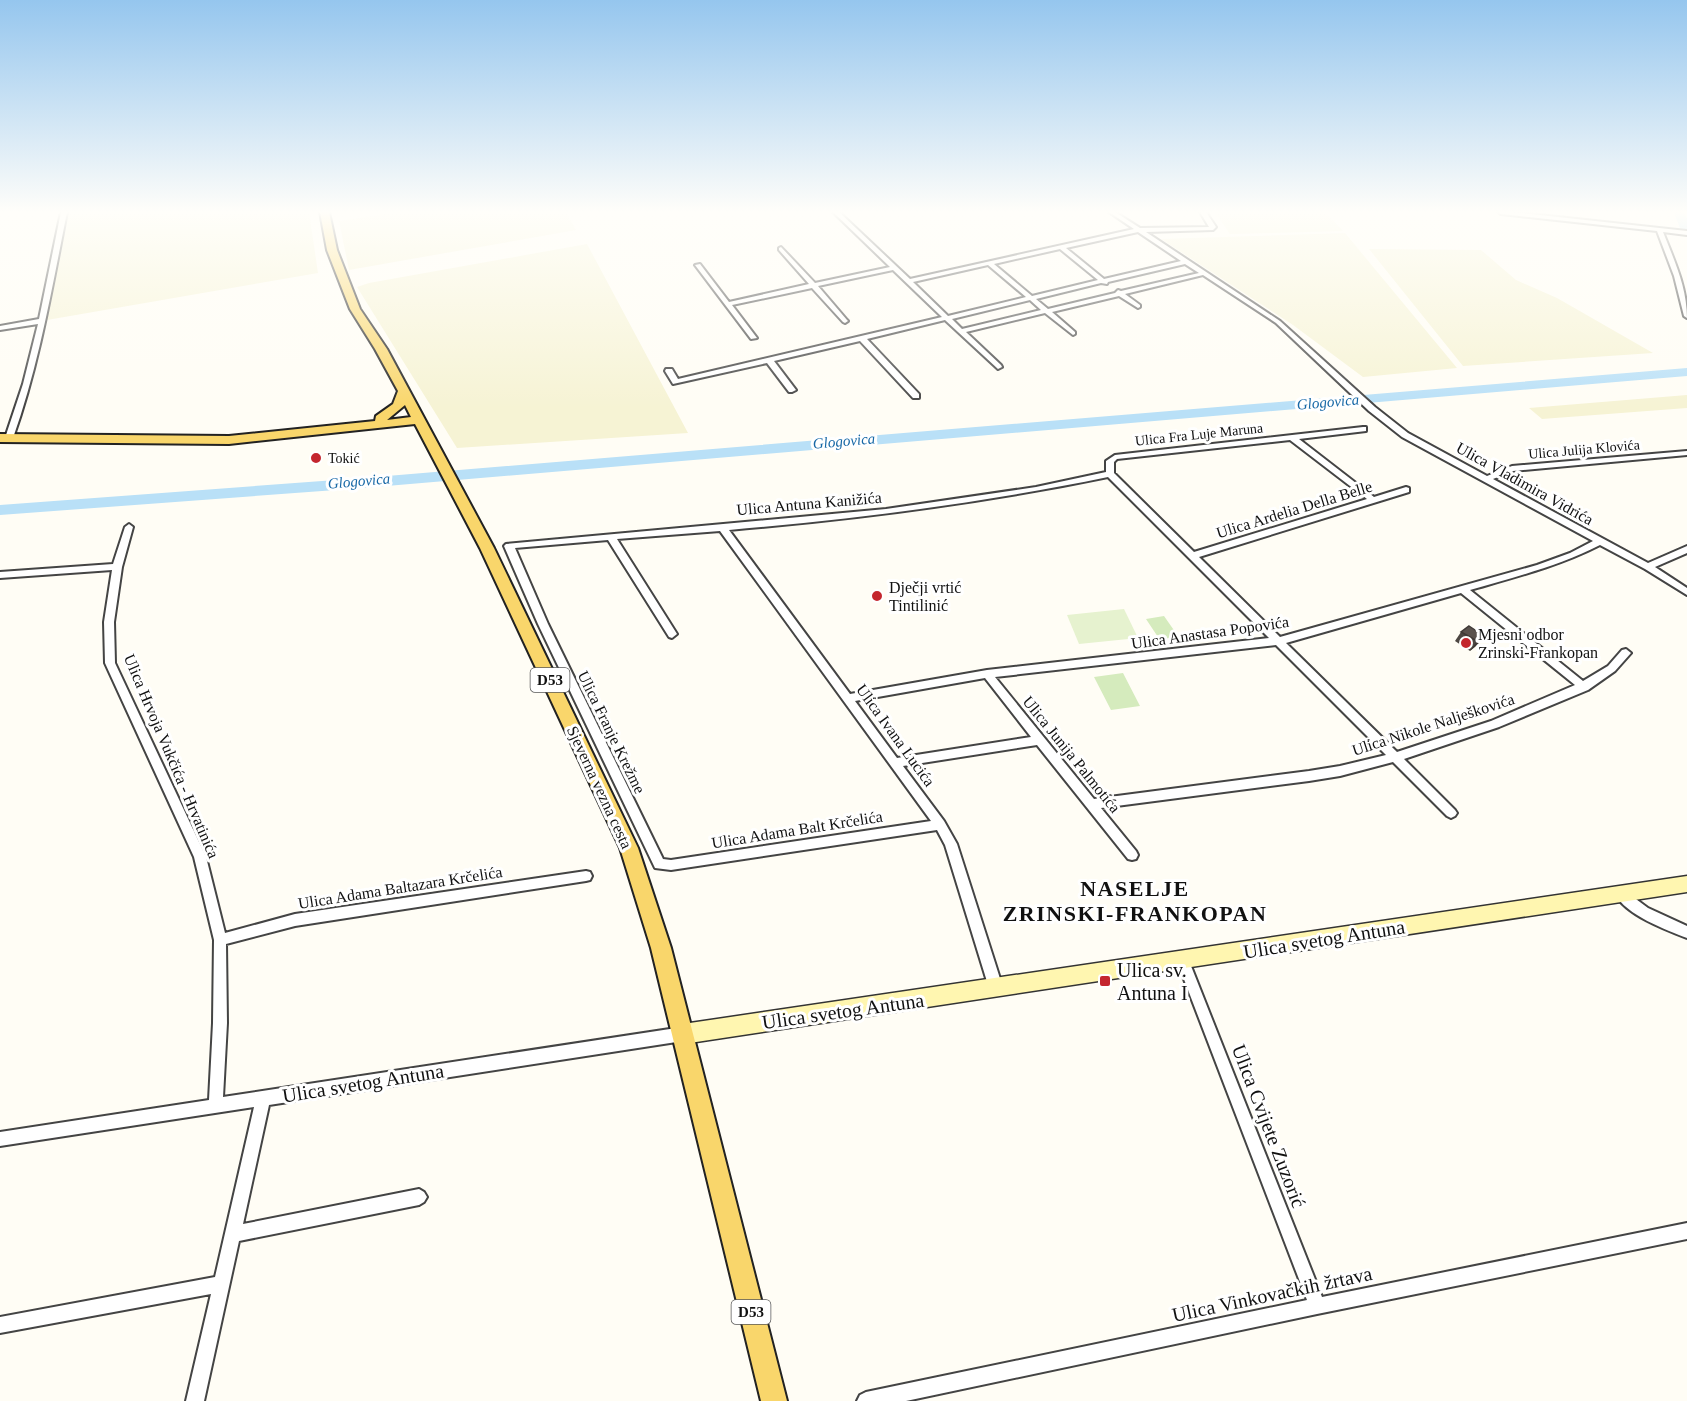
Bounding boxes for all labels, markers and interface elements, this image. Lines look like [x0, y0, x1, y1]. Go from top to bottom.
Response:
water label: Glogovica [1296, 391, 1360, 413]
street label: Ulica Fra Luje Maruna [1134, 420, 1265, 449]
water label: Glogovica [812, 430, 876, 452]
street label: Ulica Julija Klovića [1528, 437, 1641, 462]
street label: Ulica Vladimira Vidrića [1453, 439, 1596, 528]
marker: Tokić [309, 451, 323, 465]
place label: Tokić [328, 451, 360, 466]
water label: Glogovica [327, 470, 391, 492]
street label: Ulica Ardelia Della Belle [1214, 478, 1374, 541]
street label: Ulica Antuna Kanižića [736, 489, 882, 518]
place label: Dječji vrtić Tintilinić [889, 579, 961, 614]
marker: Dječji vrtić Tintilinić [870, 589, 884, 603]
street label: Ulica Anastasa Popovića [1130, 613, 1290, 653]
place label: Mjesni odbor Zrinski-Frankopan [1478, 626, 1598, 662]
marker: Mjesni odbor Zrinski-Frankopan [1459, 636, 1473, 650]
street label: Ulica Hrvoja Vukčića - Hrvatinića [120, 652, 222, 861]
road number: D53 [530, 668, 570, 692]
street label: Ulica Franje Krežme [574, 668, 649, 797]
street label: Ulica Ivana Lucića [853, 681, 938, 790]
street label: Ulica Nikole Nalješkovića [1350, 690, 1517, 760]
street label: Ulica Junija Palmotića [1019, 693, 1124, 817]
street label: Sjeverna vezna cesta [563, 723, 635, 852]
street label: Ulica Adama Balt Krčelića [710, 808, 884, 851]
street label: Ulica Adama Baltazara Krčelića [297, 863, 503, 912]
district label: NASELJE ZRINSKI-FRANKOPAN [1003, 876, 1267, 926]
street label: Ulica svetog Antuna [1242, 915, 1407, 964]
place label: Ulica sv. Antuna I [1117, 959, 1188, 1004]
marker: Ulica sv. Antuna I [1098, 974, 1112, 988]
street label: Ulica svetog Antuna [761, 989, 926, 1034]
street label: Ulica Cvijete Zuzorić [1227, 1041, 1310, 1211]
street label: Ulica svetog Antuna [281, 1059, 446, 1108]
street label: Ulica Vinkovačkih žrtava [1170, 1262, 1374, 1326]
road number: D53 [732, 1300, 771, 1324]

